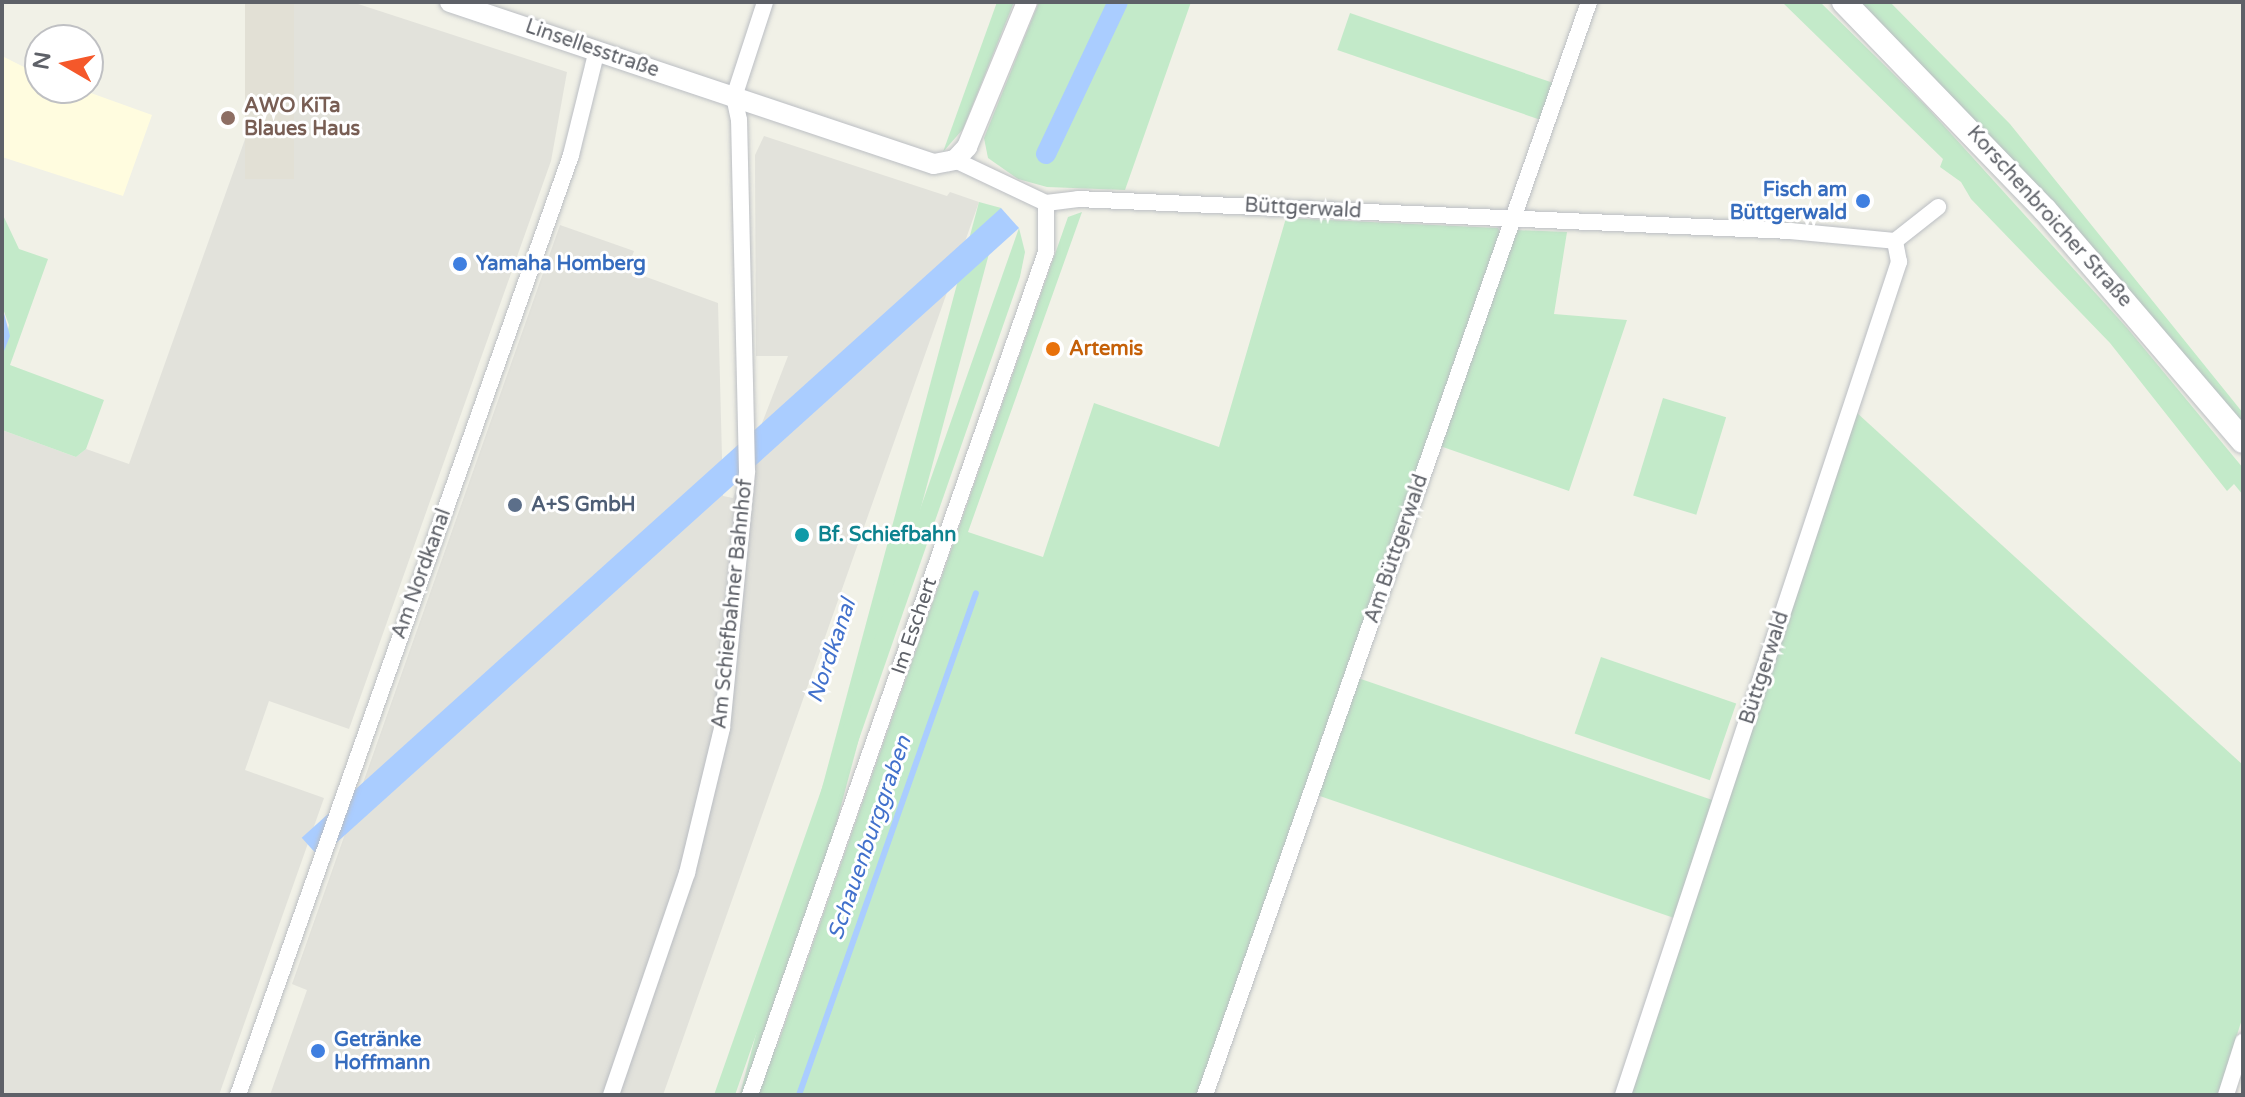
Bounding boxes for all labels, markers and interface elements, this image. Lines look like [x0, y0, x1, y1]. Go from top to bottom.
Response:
street label: Linsellesstraße [522, 15, 662, 83]
north arrow [24, 24, 104, 104]
text: N [28, 50, 56, 71]
place label: AWO KiTa Blaues Haus [244, 94, 360, 141]
marker: AWO KiTa Blaues Haus [219, 109, 237, 127]
street label: Korschenbroicher Straße [1961, 122, 2137, 312]
place label: Fisch am Büttgerwald [1730, 178, 1847, 225]
marker: Fisch am Büttgerwald [1854, 192, 1872, 210]
street label: Büttgerwald [1244, 194, 1362, 224]
place label: Yamaha Homberg [476, 252, 646, 276]
marker: Yamaha Homberg [451, 255, 469, 273]
place label: Artemis [1069, 337, 1143, 361]
marker: Artemis [1044, 340, 1062, 358]
street label: Am Büttgerwald [1360, 472, 1434, 626]
street label: Am Schiefbahner Bahnhof [708, 478, 758, 730]
place label: A+S GmbH [531, 493, 636, 517]
marker: A+S GmbH [506, 496, 524, 514]
street label: Am Nordkanal [387, 506, 457, 642]
place label: Bf. Schiefbahn [818, 523, 956, 547]
marker: Bf. Schiefbahn [793, 526, 811, 544]
street label: Im Eschert [887, 574, 943, 678]
water label: Nordkanal [802, 596, 862, 706]
street label: Büttgerwald [1735, 609, 1795, 727]
water label: Schauenburggraben [823, 733, 917, 943]
place label: Getränke Hoffmann [334, 1028, 430, 1075]
marker: Getränke Hoffmann [309, 1042, 327, 1060]

